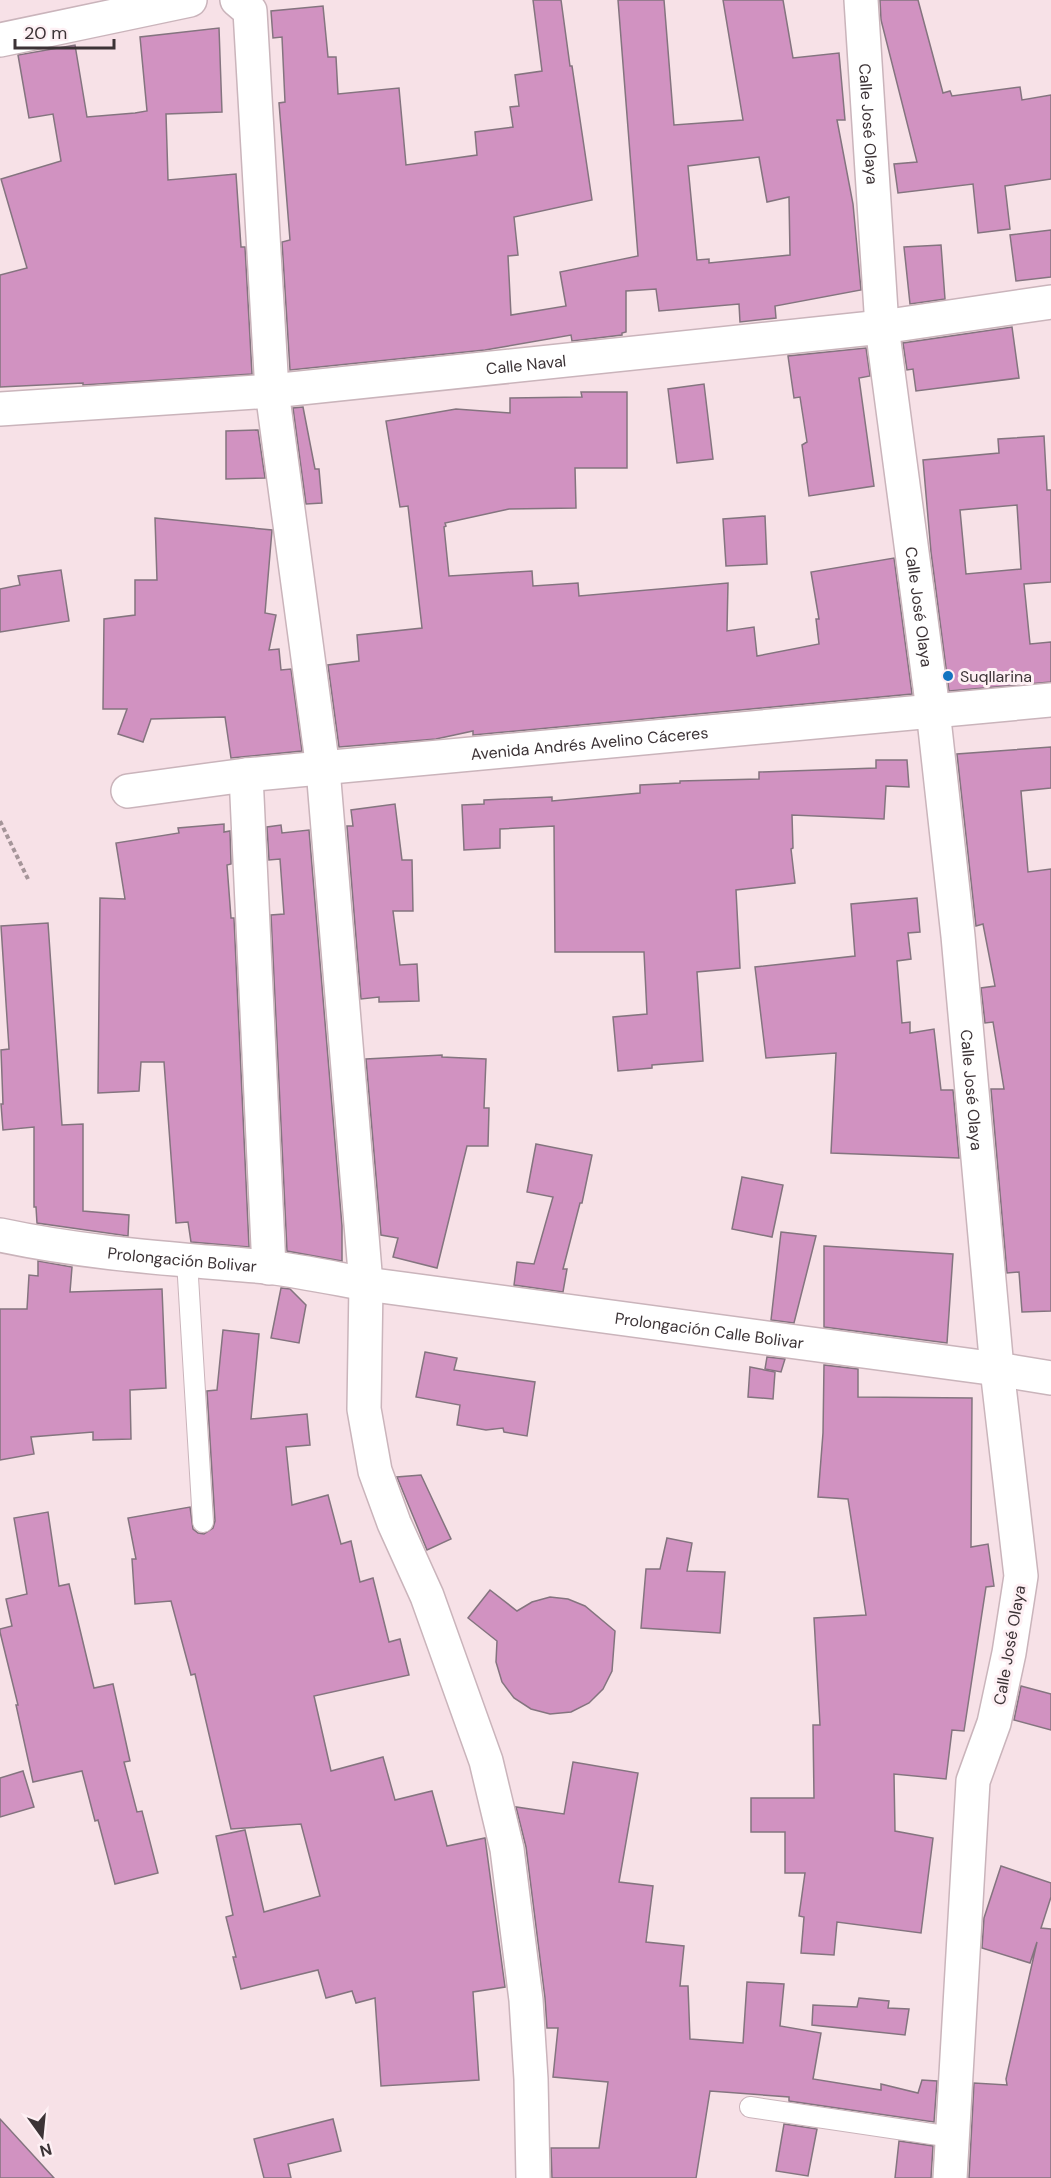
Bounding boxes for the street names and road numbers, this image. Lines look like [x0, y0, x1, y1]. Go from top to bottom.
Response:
street label: Calle José Olaya [854, 63, 883, 185]
street label: Calle Naval [485, 350, 567, 379]
street label: Calle José Olaya [900, 545, 937, 668]
street label: Avenida Andrés Avelino Cáceres [470, 722, 709, 765]
street label: Calle José Olaya [955, 1029, 987, 1151]
street label: Prolongación Bolivar [107, 1242, 258, 1277]
street label: Prolongación Calle Bolivar [614, 1308, 805, 1354]
street label: Calle José Olaya [989, 1584, 1030, 1707]

